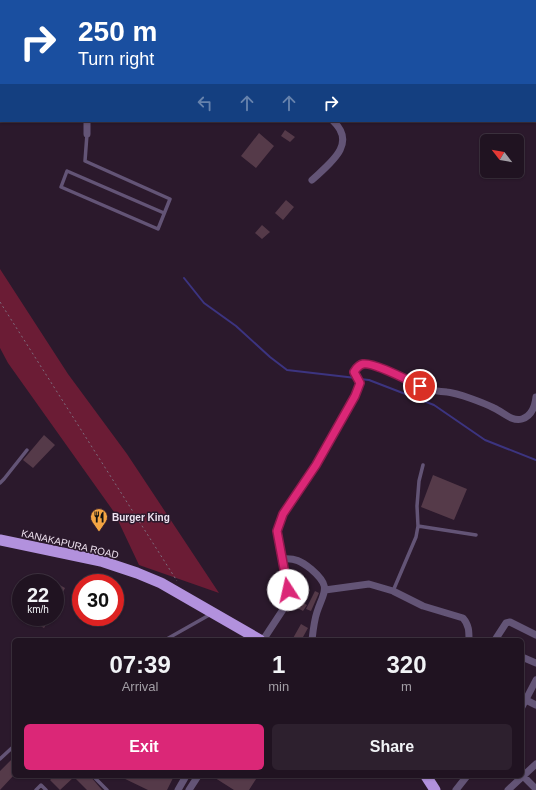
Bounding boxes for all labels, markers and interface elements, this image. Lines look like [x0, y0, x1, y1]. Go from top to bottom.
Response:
icon: right [12, 16, 64, 68]
text: 250 m [78, 16, 157, 47]
text: Turn right [78, 49, 154, 69]
icon: left [194, 92, 216, 114]
icon: ahead [236, 92, 258, 114]
icon: ahead [278, 92, 300, 114]
icon: right [320, 92, 342, 114]
north arrow [480, 134, 524, 178]
map controls [480, 134, 524, 178]
pin [403, 369, 437, 403]
icon: arrive [409, 375, 431, 397]
restaurant icon: Burger King [89, 507, 109, 532]
place label: Burger King [112, 512, 170, 523]
street label: KANAKAPURA ROAD [20, 527, 120, 561]
position arrow [267, 569, 309, 611]
speed limit sign: 30 [72, 574, 124, 626]
text: 22 [27, 584, 49, 606]
text: km/h [27, 604, 49, 615]
text: 07:39 [109, 651, 171, 678]
text: 1 [272, 651, 285, 678]
text: 320 [387, 651, 427, 678]
text: Arrival [122, 679, 159, 694]
text: min [268, 679, 289, 694]
text: m [401, 679, 412, 694]
button: Exit [24, 724, 264, 770]
button: Share [272, 724, 512, 770]

